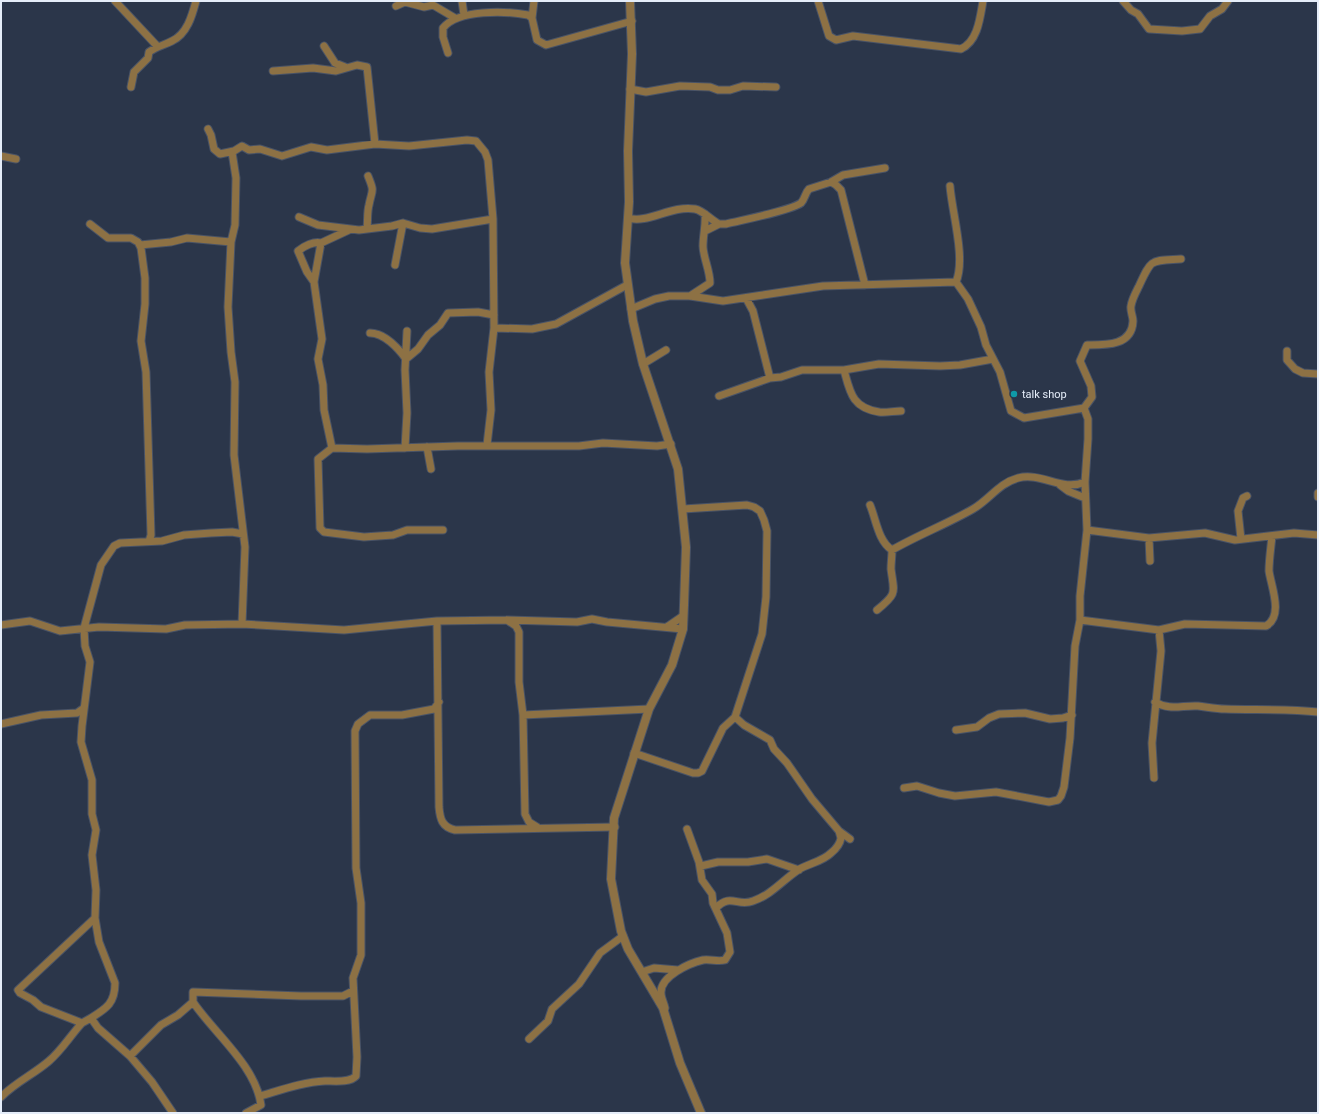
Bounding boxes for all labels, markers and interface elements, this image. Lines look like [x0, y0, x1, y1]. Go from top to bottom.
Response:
place label: talk shop [1022, 388, 1067, 401]
marker: talk shop [1009, 389, 1019, 399]

